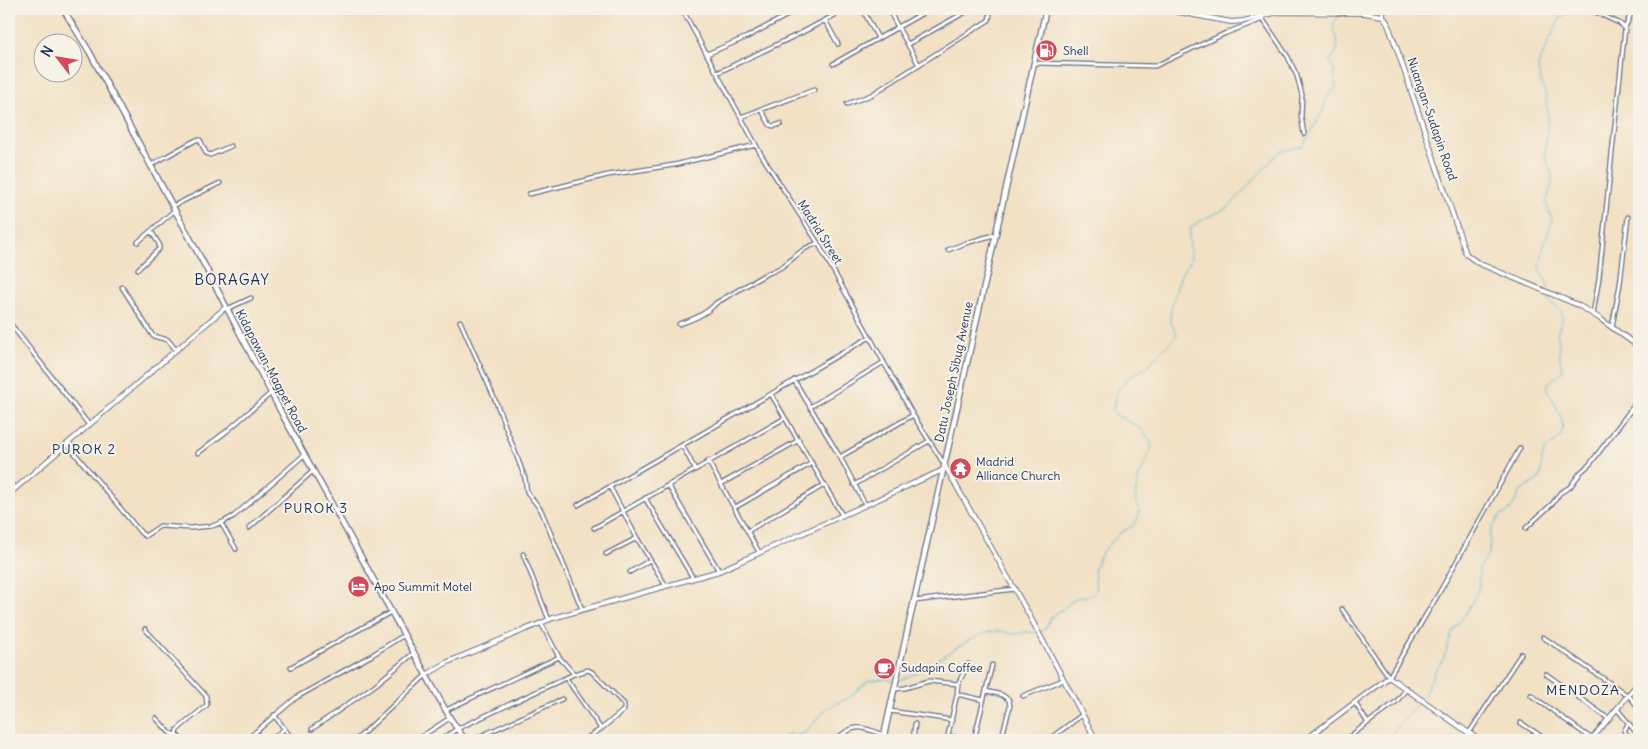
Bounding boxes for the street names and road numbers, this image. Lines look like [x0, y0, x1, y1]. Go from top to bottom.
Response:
street label: Nuangan-Sudapin Road [1404, 55, 1461, 182]
street label: Madrid Street [795, 197, 846, 267]
street label: Datu Joseph Sibug Avenue [931, 300, 976, 444]
street label: Kidapawan-Magpet Road [233, 307, 310, 435]

